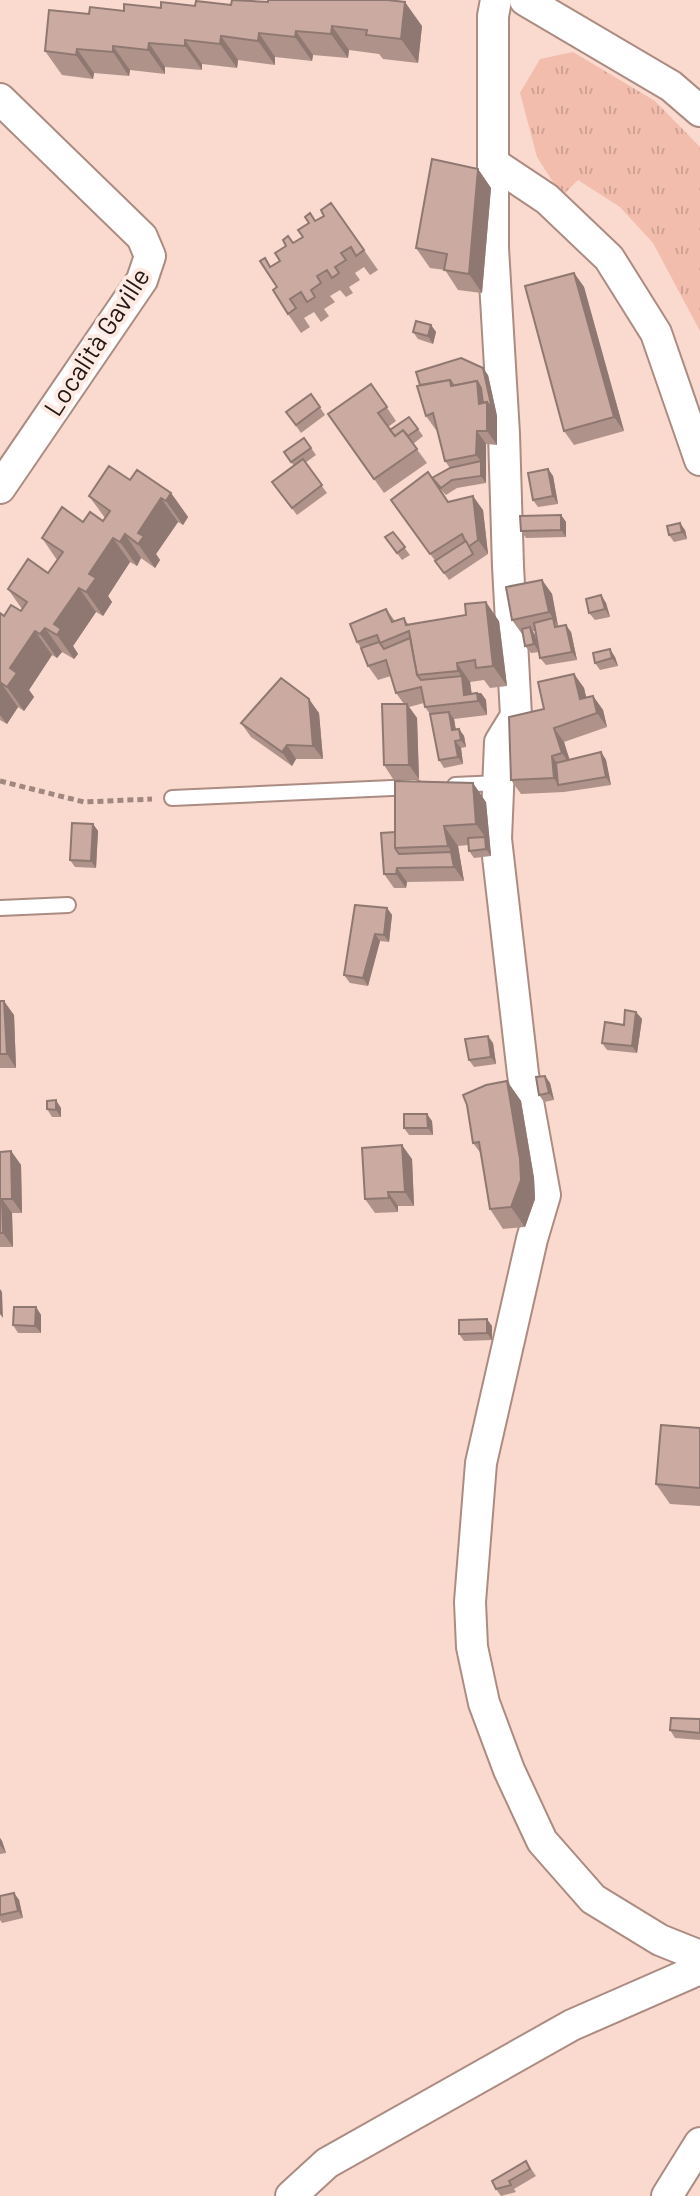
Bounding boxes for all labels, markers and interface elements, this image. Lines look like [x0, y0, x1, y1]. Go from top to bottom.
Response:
street label: Località Gaville [36, 261, 155, 421]

